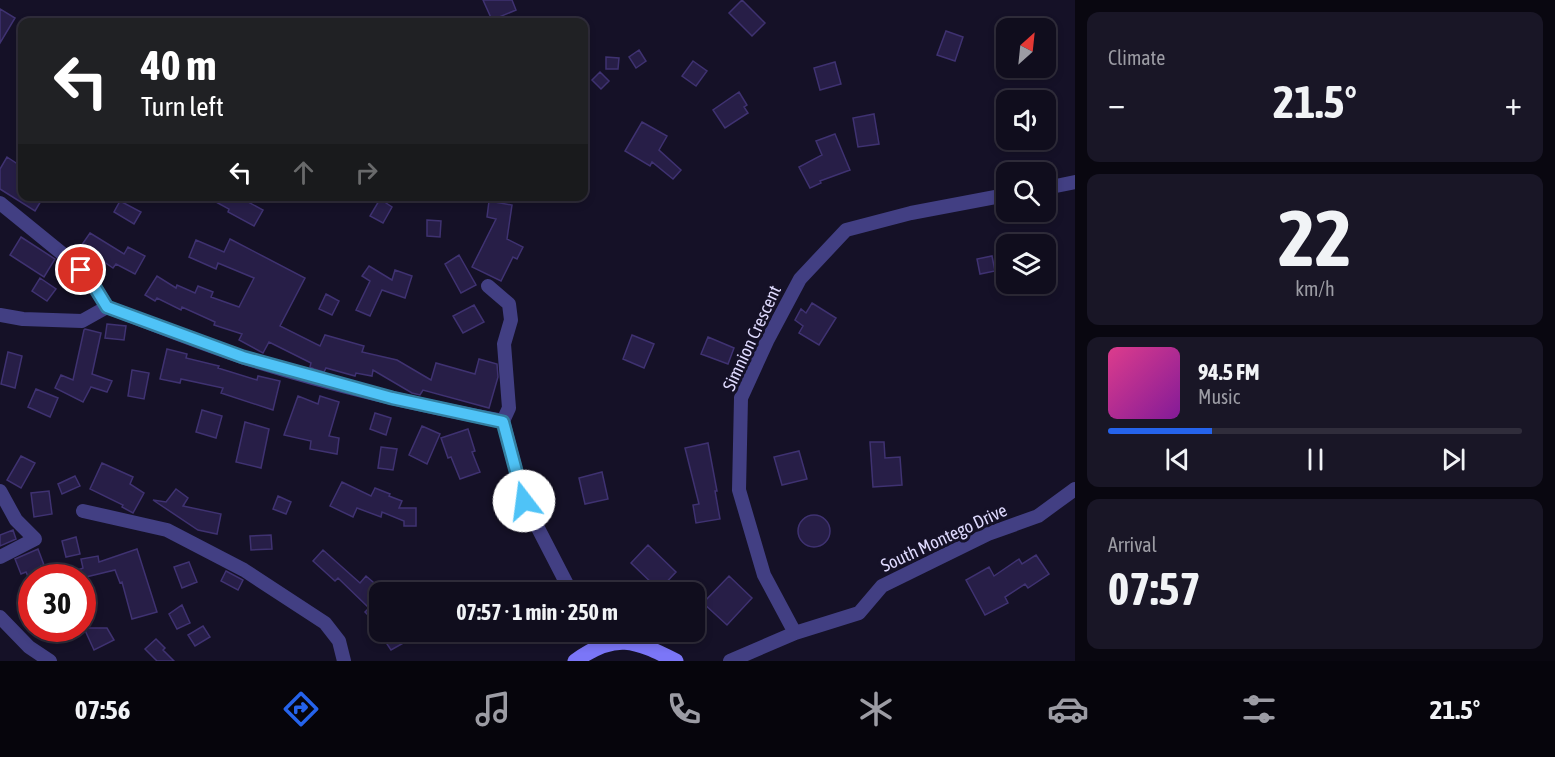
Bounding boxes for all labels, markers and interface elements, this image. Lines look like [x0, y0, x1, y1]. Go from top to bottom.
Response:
north arrow [996, 18, 1056, 78]
map controls [996, 18, 1056, 294]
text: 40 m [141, 41, 216, 89]
icon: left [42, 42, 120, 120]
text: Climate [1108, 46, 1165, 69]
text: 21.5° [1273, 76, 1357, 128]
text: − [1108, 84, 1125, 122]
text: + [1505, 84, 1522, 122]
button: sound [996, 90, 1056, 150]
text: Turn left [141, 91, 224, 122]
icon: left [224, 156, 257, 189]
icon: ahead [287, 156, 320, 189]
icon: right [350, 156, 383, 189]
button: search [996, 162, 1056, 222]
text: 22 [1278, 193, 1352, 283]
button: layers [996, 234, 1056, 294]
pin [55, 244, 106, 295]
icon: arrive [64, 253, 97, 286]
text: km/h [1295, 277, 1335, 300]
street label: Simnion Crescent [718, 282, 785, 394]
text: 94.5 FM [1198, 359, 1260, 385]
text: Music [1198, 385, 1240, 408]
icon: previous [1161, 443, 1194, 476]
icon: pause [1299, 443, 1332, 476]
icon: next [1437, 443, 1470, 476]
position arrow [492, 469, 556, 533]
street label: South Montego Drive [877, 499, 1010, 576]
text: Arrival [1108, 533, 1157, 556]
text: 07:57 [1108, 563, 1201, 615]
speed limit sign: 30 [18, 564, 96, 642]
text: 07:57 · 1 min · 250 m [456, 599, 618, 625]
icon: directions [280, 688, 322, 730]
icon: music [472, 688, 514, 730]
icon: phone [663, 688, 705, 730]
icon: climate [855, 688, 897, 730]
icon: car [1047, 688, 1089, 730]
icon: filters [1238, 688, 1280, 730]
text: 07:56 [75, 694, 130, 725]
text: 21.5° [1430, 694, 1480, 725]

